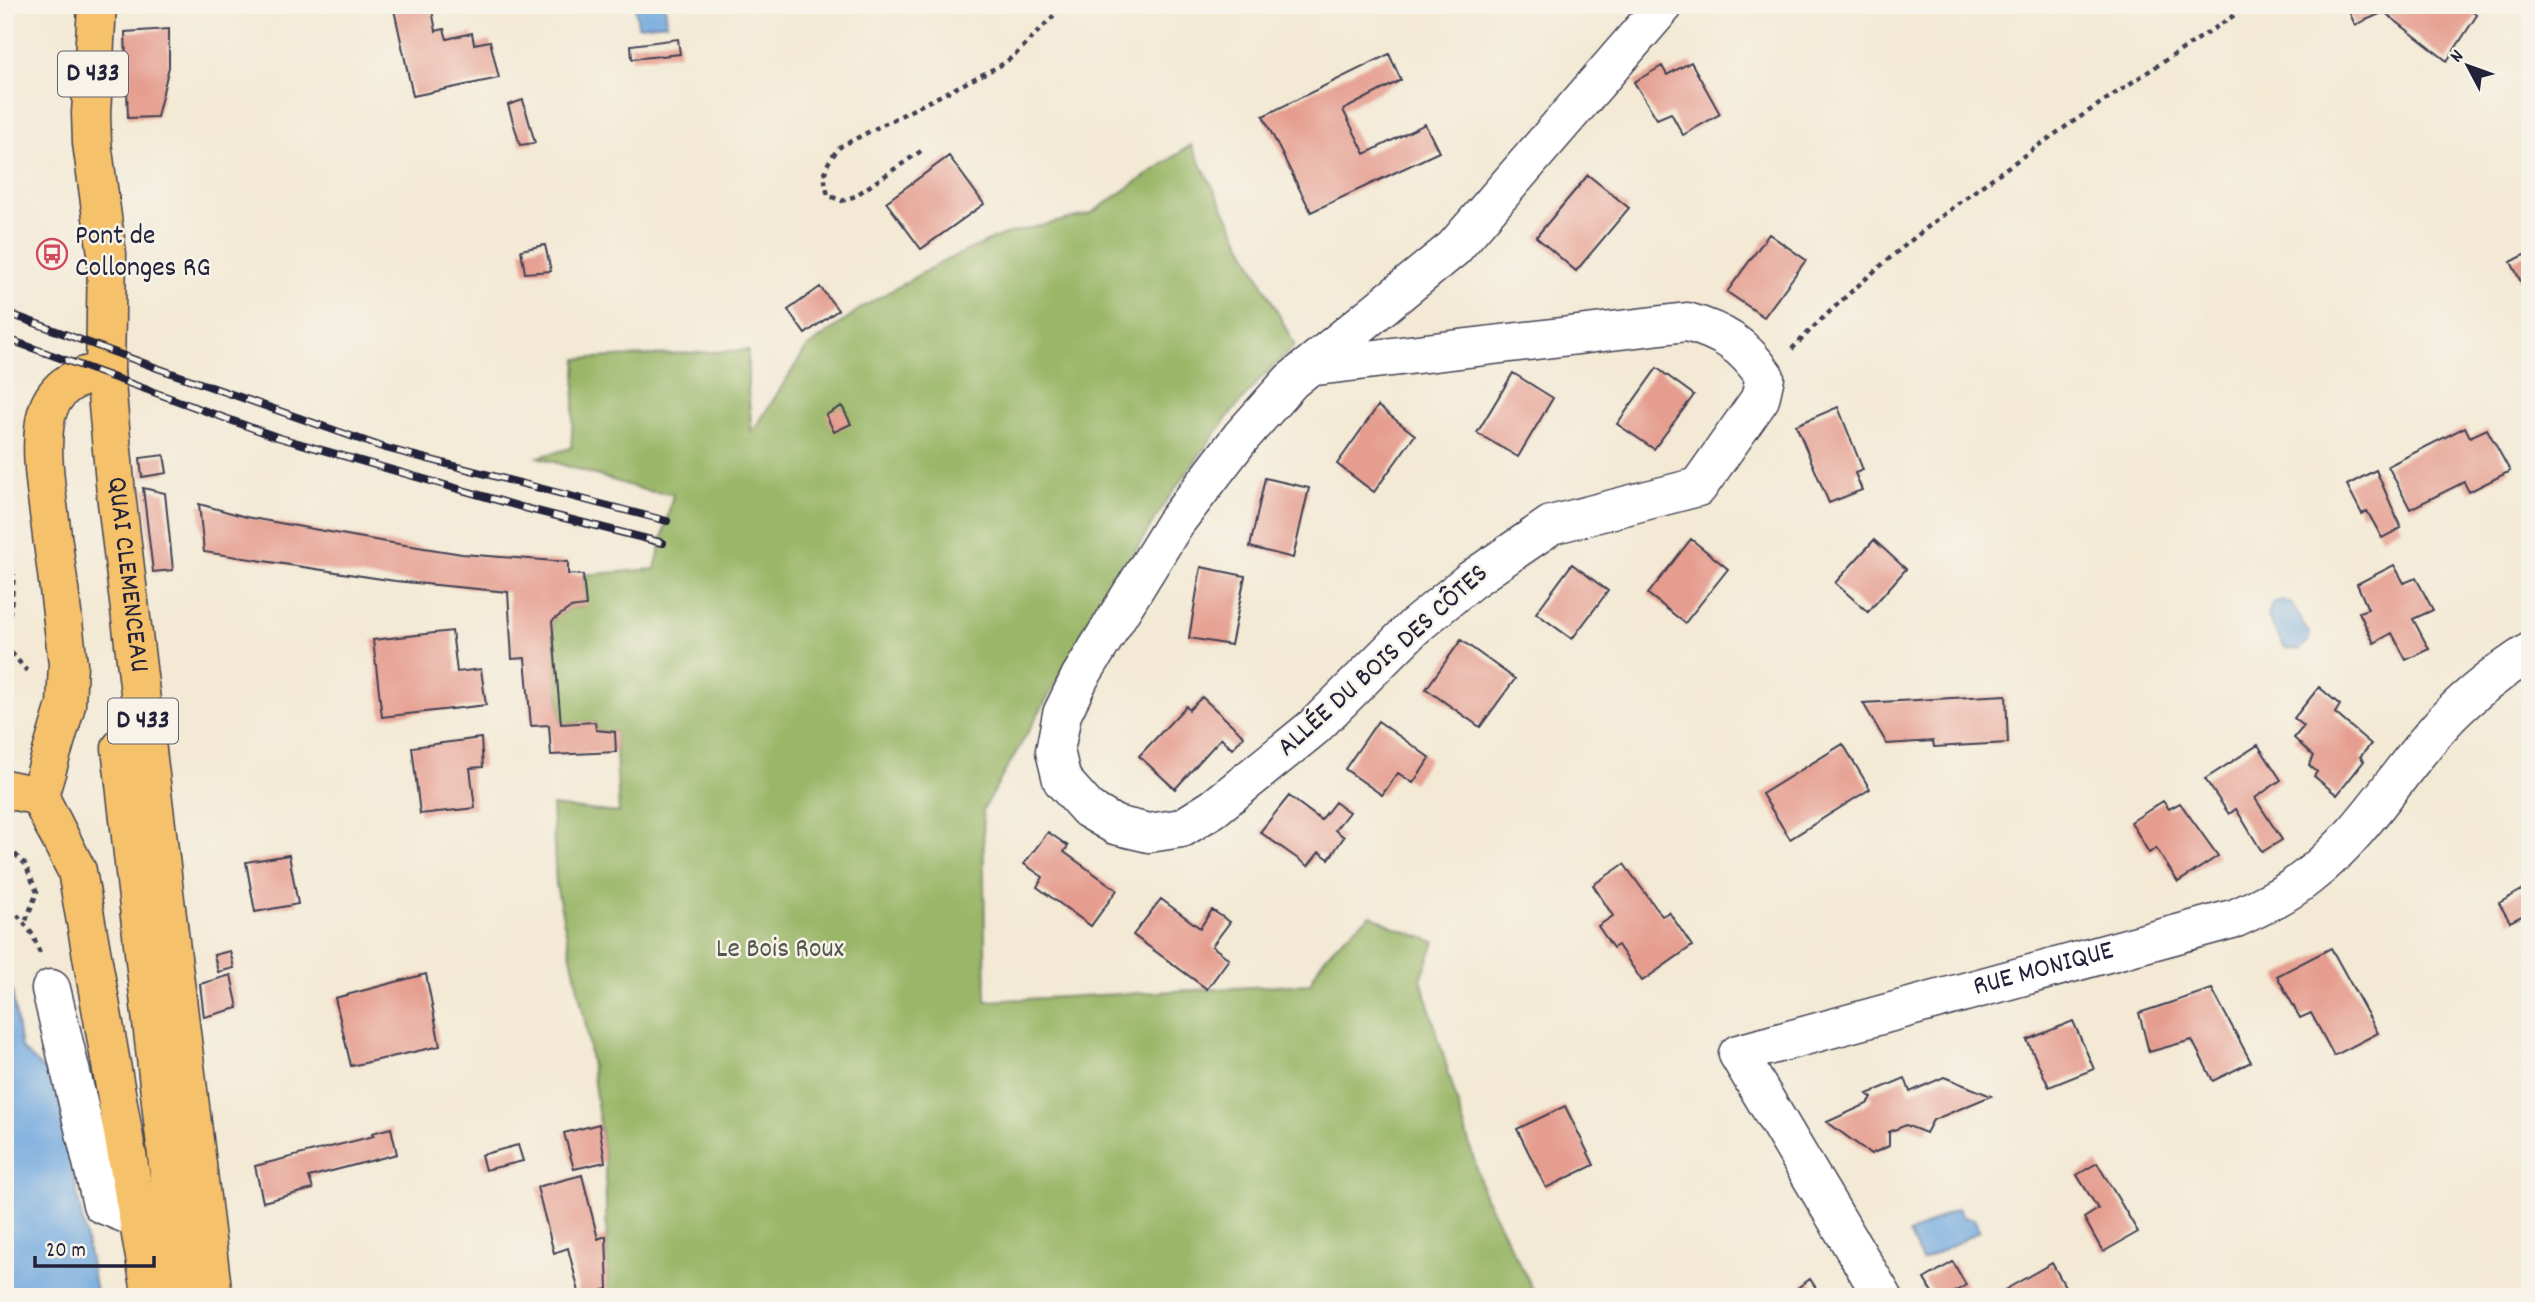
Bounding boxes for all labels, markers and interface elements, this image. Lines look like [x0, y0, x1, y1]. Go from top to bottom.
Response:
north arrow [2434, 32, 2504, 102]
text: N [2445, 45, 2471, 70]
road number: D 433 [58, 52, 128, 96]
place label: Pont de Collonges RG [75, 218, 211, 290]
bus stop icon: Pont de Collonges RG [35, 237, 69, 271]
street label: QUAI CLEMENCEAU [95, 475, 157, 675]
street label: ALLÉE DU BOIS DES CÔTES [1269, 556, 1499, 768]
road number: D 433 [108, 698, 178, 744]
park label: Le Bois Roux [716, 931, 844, 971]
street label: RUE MONIQUE [1969, 932, 2119, 1009]
scale bar [35, 1225, 154, 1269]
text: 20 m [46, 1237, 86, 1267]

